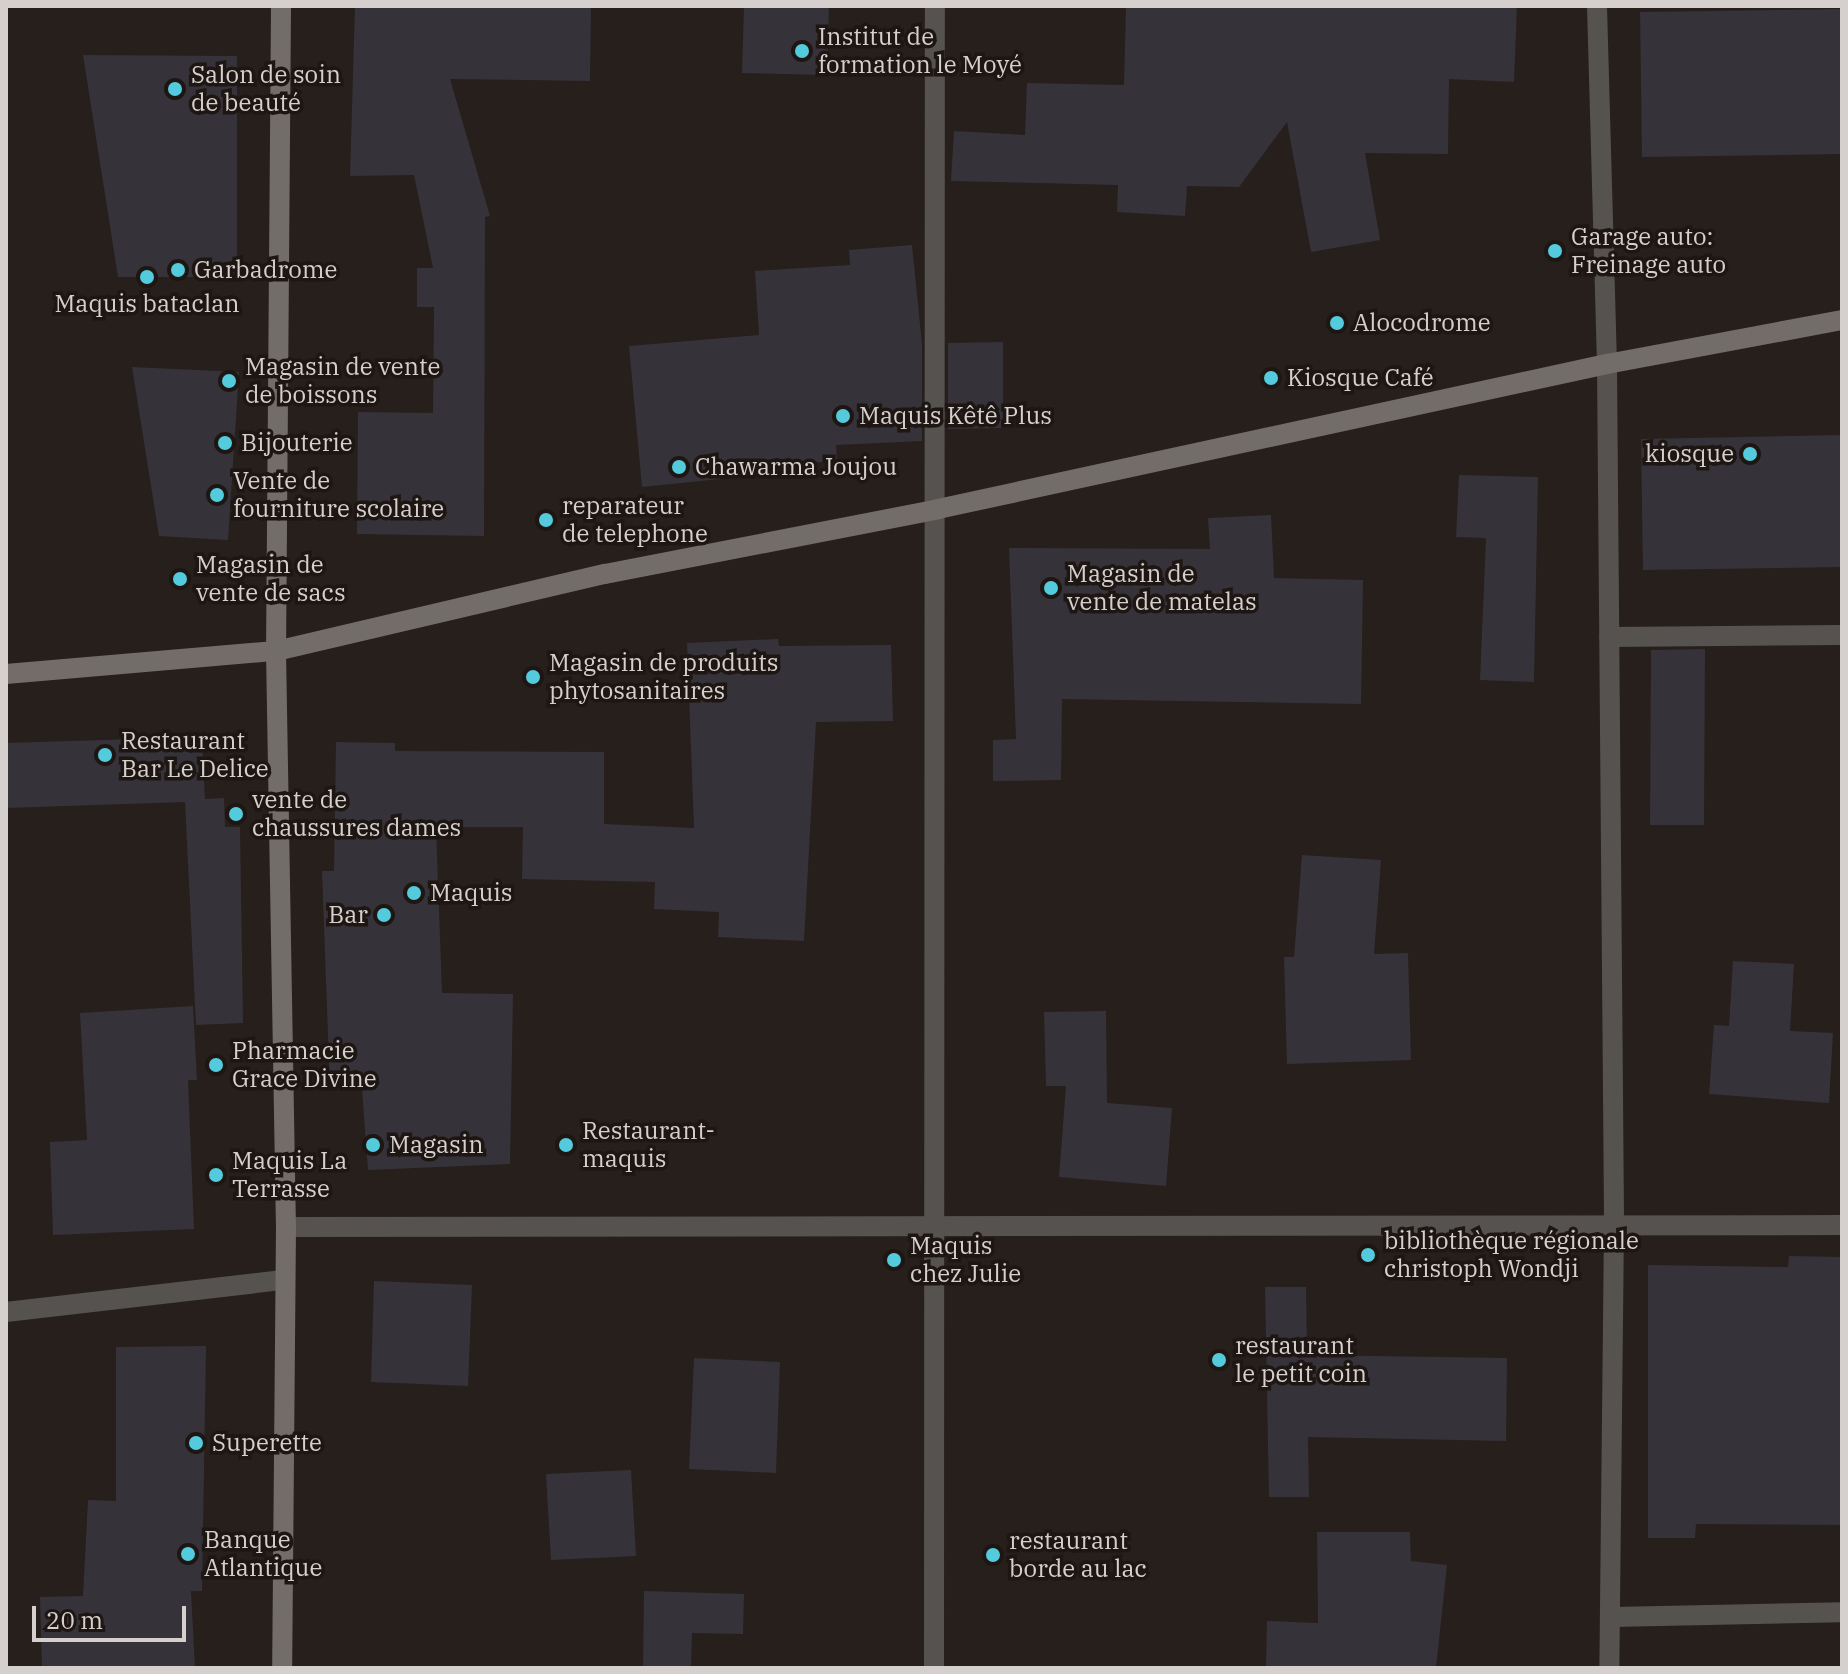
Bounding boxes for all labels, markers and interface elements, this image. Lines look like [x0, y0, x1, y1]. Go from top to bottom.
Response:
place label: Institut de formation le Moyé [818, 23, 1022, 79]
marker: Institut de formation le Moyé [793, 42, 811, 60]
place label: Salon de soin de beauté [191, 61, 341, 117]
marker: Salon de soin de beauté [166, 80, 184, 98]
place label: Garage auto: Freinage auto [1571, 223, 1726, 279]
marker: Garage auto: Freinage auto [1546, 242, 1564, 260]
place label: Garbadrome [194, 256, 337, 284]
marker: Garbadrome [169, 261, 187, 279]
marker: Maquis bataclan [138, 268, 156, 286]
place label: Maquis bataclan [54, 290, 240, 318]
place label: Alocodrome [1353, 309, 1491, 337]
marker: Alocodrome [1328, 314, 1346, 332]
place label: Magasin de vente de boissons [245, 353, 440, 409]
place label: Kiosque Café [1287, 364, 1434, 392]
marker: Kiosque Café [1262, 369, 1280, 387]
marker: Magasin de vente de boissons [220, 372, 238, 390]
place label: Maquis Kêtê Plus [859, 402, 1052, 430]
marker: Maquis Kêtê Plus [834, 407, 852, 425]
place label: Bijouterie [241, 429, 353, 457]
marker: Bijouterie [216, 434, 234, 452]
place label: kiosque [1645, 440, 1734, 468]
marker: kiosque [1741, 445, 1759, 463]
place label: Chawarma Joujou [695, 453, 897, 481]
marker: Chawarma Joujou [670, 458, 688, 476]
place label: Vente de fourniture scolaire [233, 467, 444, 523]
marker: Vente de fourniture scolaire [208, 486, 226, 504]
place label: reparateur de telephone [562, 492, 708, 548]
marker: reparateur de telephone [537, 511, 555, 529]
place label: Magasin de vente de sacs [196, 551, 346, 607]
place label: Magasin de vente de matelas [1067, 560, 1257, 616]
marker: Magasin de vente de sacs [171, 570, 189, 588]
marker: Magasin de vente de matelas [1042, 579, 1060, 597]
place label: Magasin de produits phytosanitaires [549, 649, 779, 705]
marker: Magasin de produits phytosanitaires [524, 668, 542, 686]
place label: Restaurant Bar Le Delice [121, 727, 269, 783]
marker: Restaurant Bar Le Delice [96, 746, 114, 764]
place label: vente de chaussures dames [252, 786, 461, 842]
marker: vente de chaussures dames [227, 805, 245, 823]
place label: Maquis [430, 879, 513, 907]
marker: Maquis [405, 884, 423, 902]
place label: Bar [328, 901, 368, 929]
marker: Bar [375, 906, 393, 924]
place label: Pharmacie Grace Divine [232, 1037, 377, 1093]
marker: Pharmacie Grace Divine [207, 1056, 225, 1074]
place label: Restaurant- maquis [582, 1117, 715, 1173]
place label: Magasin [389, 1131, 484, 1159]
marker: Magasin [364, 1136, 382, 1154]
marker: Restaurant- maquis [557, 1136, 575, 1154]
place label: Maquis La Terrasse [232, 1147, 347, 1203]
marker: Maquis La Terrasse [207, 1166, 225, 1184]
place label: bibliothèque régionale christoph Wondji [1384, 1227, 1639, 1283]
place label: Maquis chez Julie [910, 1232, 1021, 1288]
marker: bibliothèque régionale christoph Wondji [1359, 1246, 1377, 1264]
marker: Maquis chez Julie [885, 1251, 903, 1269]
place label: restaurant le petit coin [1235, 1332, 1367, 1388]
marker: restaurant le petit coin [1210, 1351, 1228, 1369]
place label: Superette [212, 1429, 322, 1457]
marker: Superette [187, 1434, 205, 1452]
place label: Banque Atlantique [204, 1526, 322, 1582]
place label: restaurant borde au lac [1009, 1527, 1147, 1583]
marker: Banque Atlantique [179, 1545, 197, 1563]
marker: restaurant borde au lac [984, 1546, 1002, 1564]
scale bar [36, 1590, 190, 1640]
text: 20 m [46, 1604, 103, 1636]

